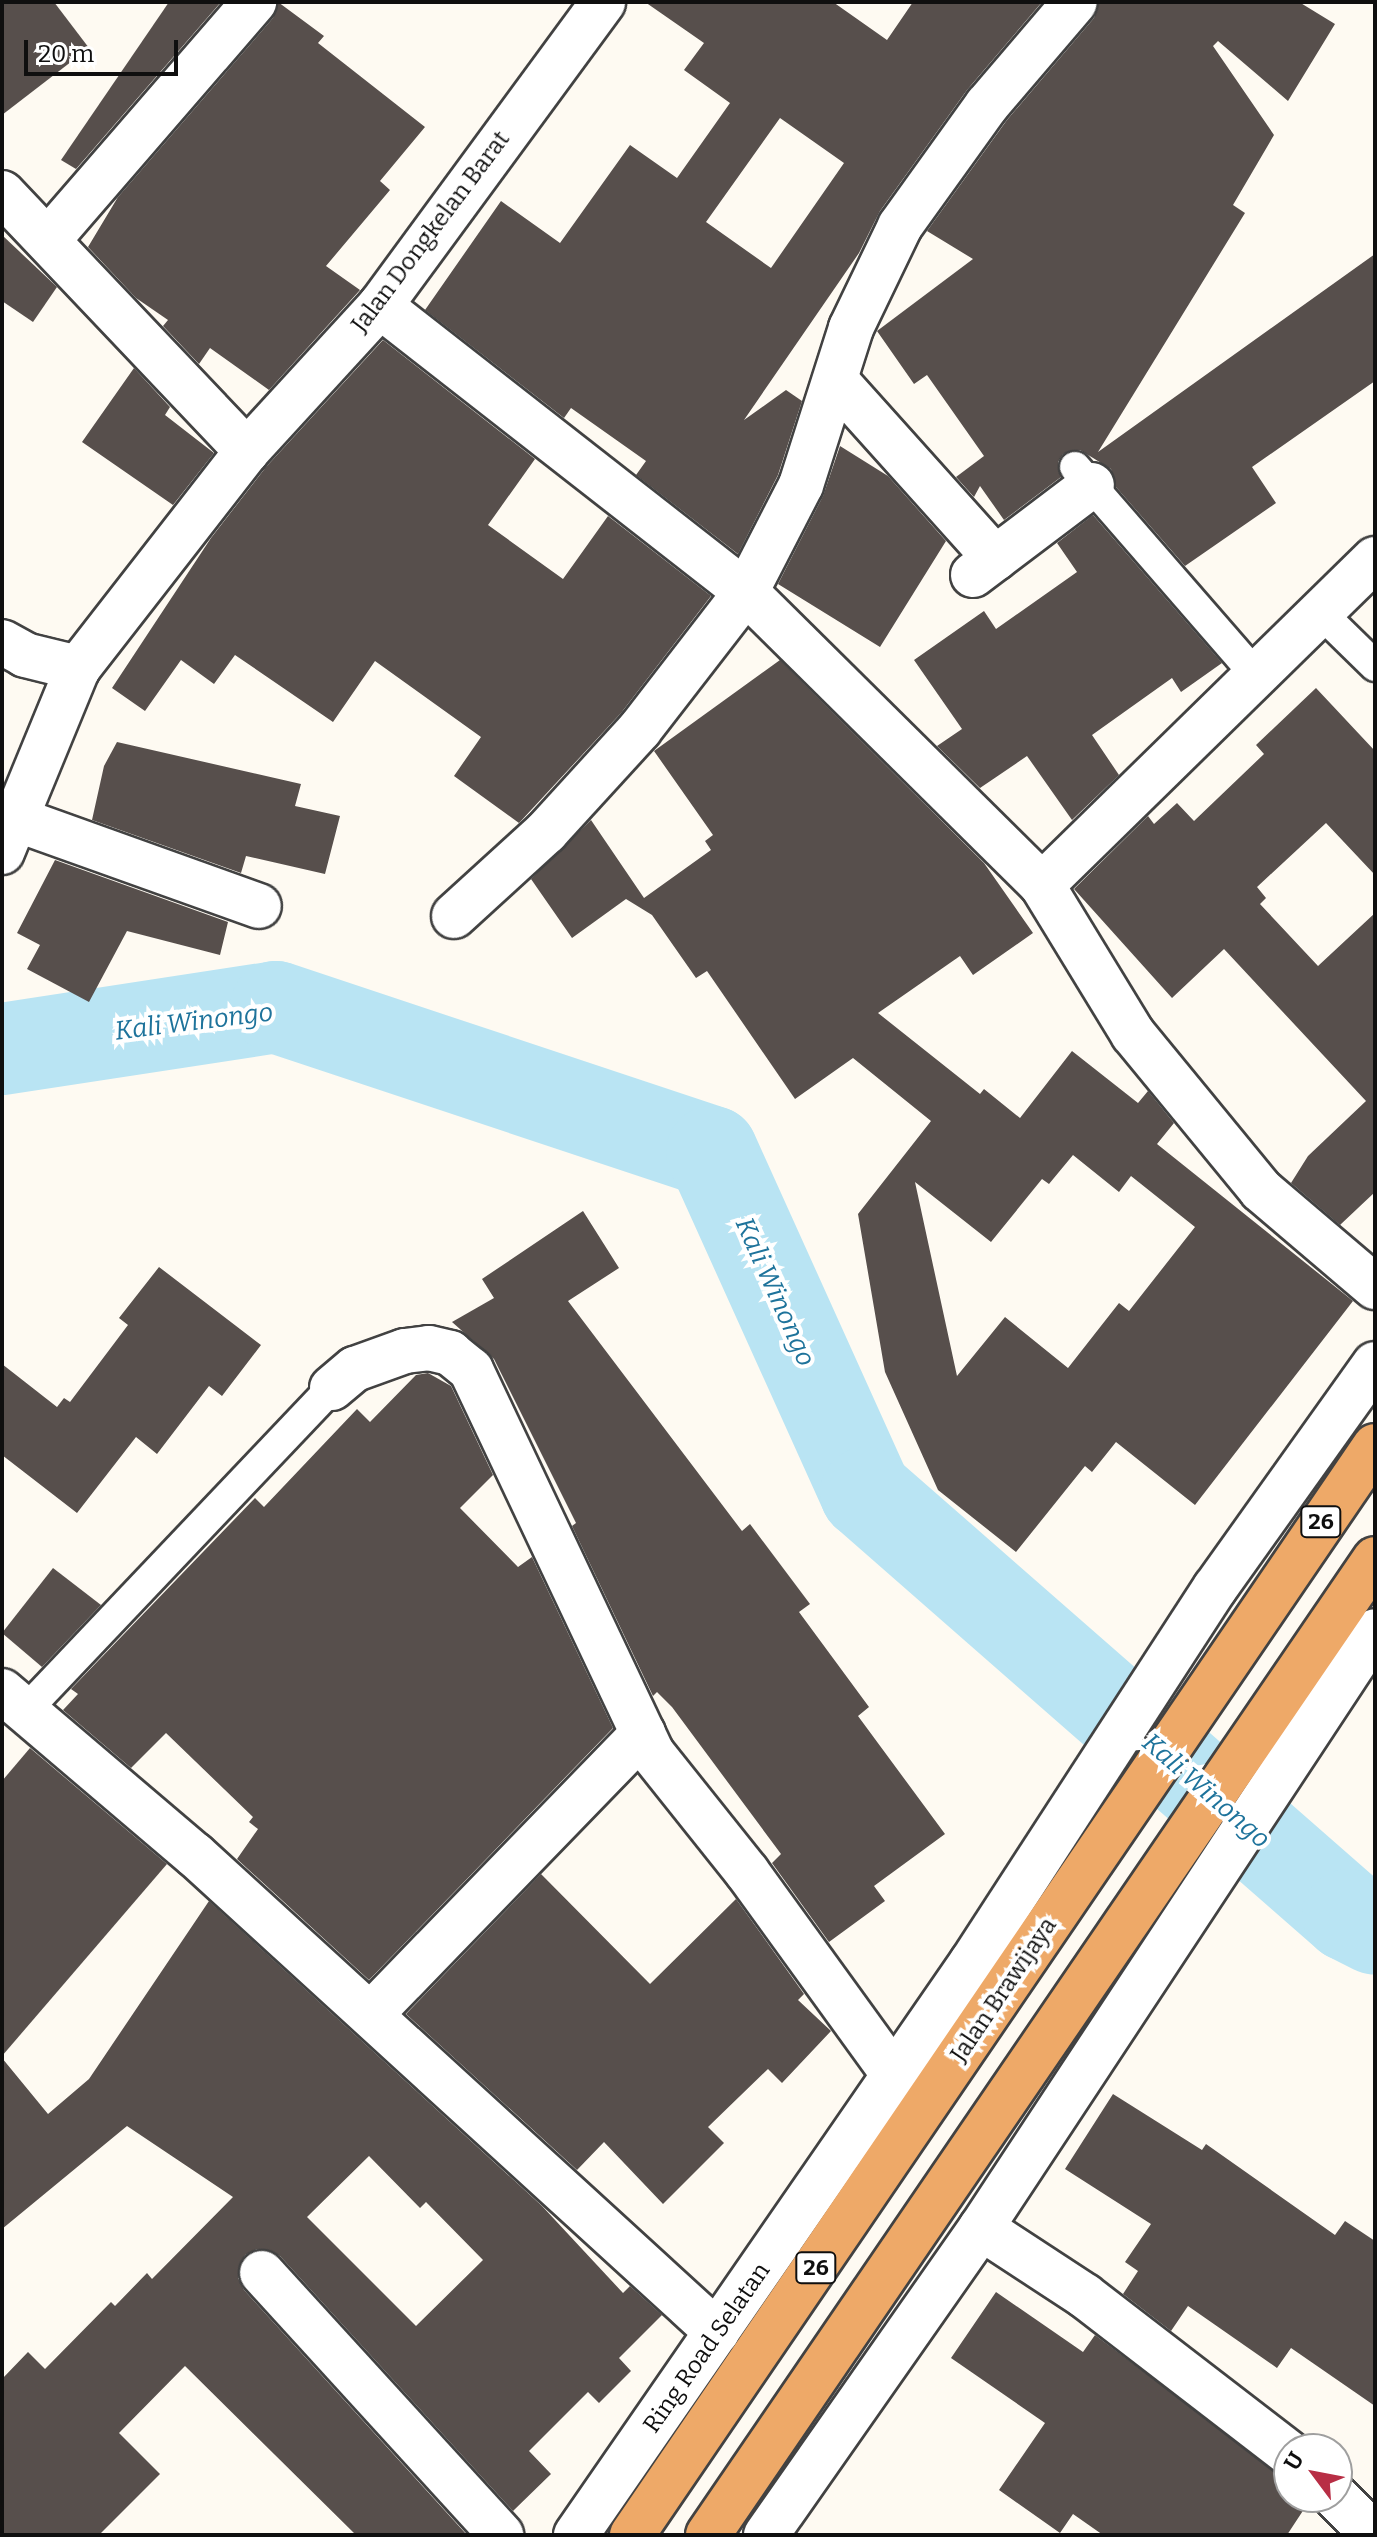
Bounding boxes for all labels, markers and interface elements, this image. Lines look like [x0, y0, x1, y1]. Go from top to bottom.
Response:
scale bar [28, 24, 182, 74]
text: 20 m [38, 40, 94, 68]
street label: Jalan Dongkelan Barat [346, 126, 516, 338]
water label: Kali Winongo [113, 997, 275, 1047]
water label: Kali Winongo [728, 1213, 822, 1371]
road number: 26 [1299, 1504, 1343, 1540]
water label: Kali Winongo [1136, 1727, 1276, 1855]
street label: Jalan Brawijaya [945, 1912, 1063, 2068]
road number: 26 [794, 2250, 838, 2286]
street label: Ring Road Selatan [638, 2257, 776, 2439]
north arrow [1273, 2433, 1353, 2513]
text: U [1278, 2447, 1310, 2475]

